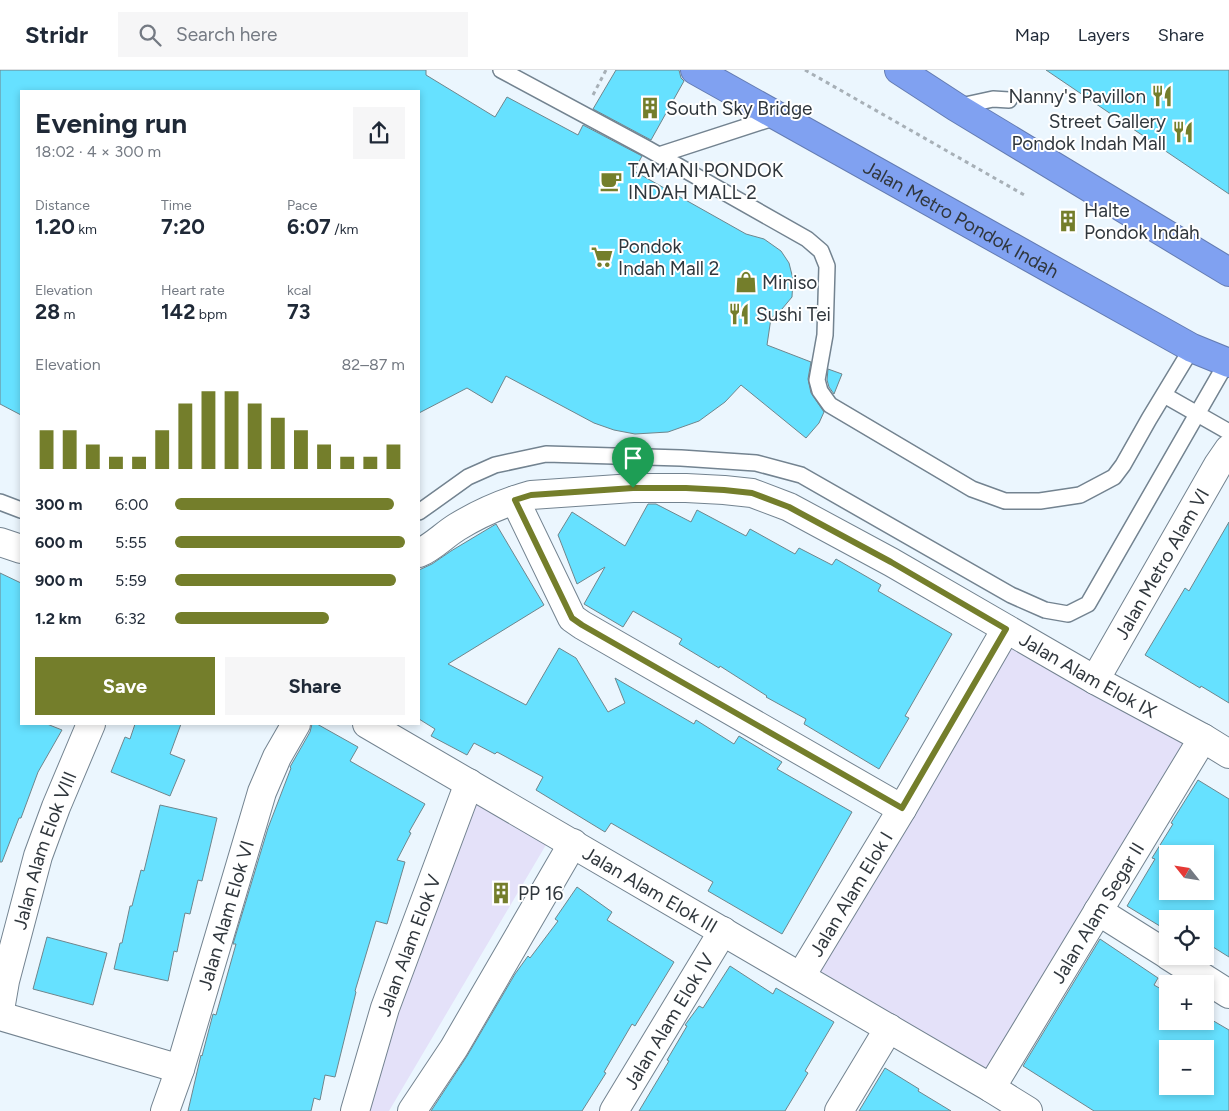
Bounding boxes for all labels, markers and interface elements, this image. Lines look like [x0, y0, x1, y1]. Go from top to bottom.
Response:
search box [118, 12, 468, 57]
text: Stridr [25, 20, 88, 49]
icon: search [136, 21, 164, 49]
text: Search here [176, 23, 277, 46]
text: Map [1015, 24, 1050, 46]
text: Layers [1078, 24, 1130, 46]
text: Share [1158, 24, 1204, 46]
restaurant icon: Nanny's Pavillon [1149, 83, 1175, 109]
place label: Nanny's Pavillon [1009, 85, 1146, 108]
building icon: South Sky Bridge [637, 95, 663, 121]
place label: South Sky Bridge [666, 97, 812, 120]
text: Evening run [35, 106, 187, 140]
button: share [353, 107, 405, 159]
place label: Street Gallery Pondok Indah Mall [1012, 110, 1166, 155]
restaurant icon: Street Gallery Pondok Indah Mall [1170, 119, 1196, 145]
text: 18:02 · 4 × 300 m [35, 142, 161, 161]
street label: Jalan Metro Pondok Indah [859, 155, 1063, 283]
place label: TAMANI PONDOK INDAH MALL 2 [628, 159, 784, 204]
cafe icon: TAMANI PONDOK INDAH MALL 2 [598, 168, 624, 194]
text: Distance [35, 197, 90, 214]
text: Time [161, 197, 192, 214]
text: Pace [287, 197, 317, 214]
place label: Halte Pondok Indah [1084, 199, 1200, 244]
building icon: Halte Pondok Indah [1055, 208, 1081, 234]
text: 1.20 [35, 214, 75, 239]
text: 7:20 [161, 214, 205, 239]
text: 6:07 [287, 214, 331, 239]
text: km [75, 221, 97, 238]
text: /km [331, 221, 358, 238]
place label: Pondok Indah Mall 2 [618, 235, 719, 280]
supermarket icon: Pondok Indah Mall 2 [589, 244, 615, 270]
shop icon: Miniso [733, 269, 759, 295]
place label: Miniso [762, 271, 817, 294]
text: Elevation [35, 282, 93, 299]
text: Heart rate [161, 282, 225, 299]
text: kcal [287, 282, 311, 299]
text: 28 [35, 299, 60, 324]
text: 142 [161, 299, 195, 324]
text: 73 [287, 299, 310, 324]
restaurant icon: Sushi Tei [726, 301, 752, 327]
place label: Sushi Tei [756, 303, 831, 326]
text: m [60, 306, 75, 323]
text: bpm [195, 306, 227, 323]
text: Elevation [35, 355, 101, 374]
text: 82–87 m [341, 355, 405, 374]
pin [612, 437, 654, 488]
icon: arrive [619, 444, 647, 472]
street label: Jalan Metro Alam VI [1109, 484, 1214, 643]
text: 300 m [35, 495, 82, 514]
text: 6:00 [115, 495, 149, 514]
text: 600 m [35, 533, 83, 552]
text: 5:55 [115, 533, 147, 552]
text: 900 m [35, 571, 83, 590]
text: 5:59 [115, 571, 147, 590]
text: 1.2 km [35, 609, 81, 628]
text: 6:32 [115, 609, 146, 628]
street label: Jalan Alam Elok IX [1015, 627, 1161, 723]
button: Save [35, 657, 215, 715]
button: Share [225, 657, 405, 715]
street label: Jalan Alam Elok VIII [8, 768, 81, 932]
street label: Jalan Alam Elok I [804, 827, 897, 961]
street label: Jalan Alam Elok VI [192, 838, 259, 993]
street label: Jalan Alam Segar II [1046, 838, 1149, 987]
street label: Jalan Alam Elok III [579, 841, 722, 938]
north arrow [1159, 845, 1214, 900]
map controls [1159, 845, 1214, 1095]
street label: Jalan Alam Elok V [372, 871, 445, 1019]
building icon: PP 16 [488, 880, 514, 906]
place label: PP 16 [518, 882, 564, 905]
button: locate [1159, 910, 1214, 965]
street label: Jalan Alam Elok IV [618, 949, 718, 1093]
button: + [1159, 975, 1214, 1030]
button: − [1159, 1040, 1214, 1095]

